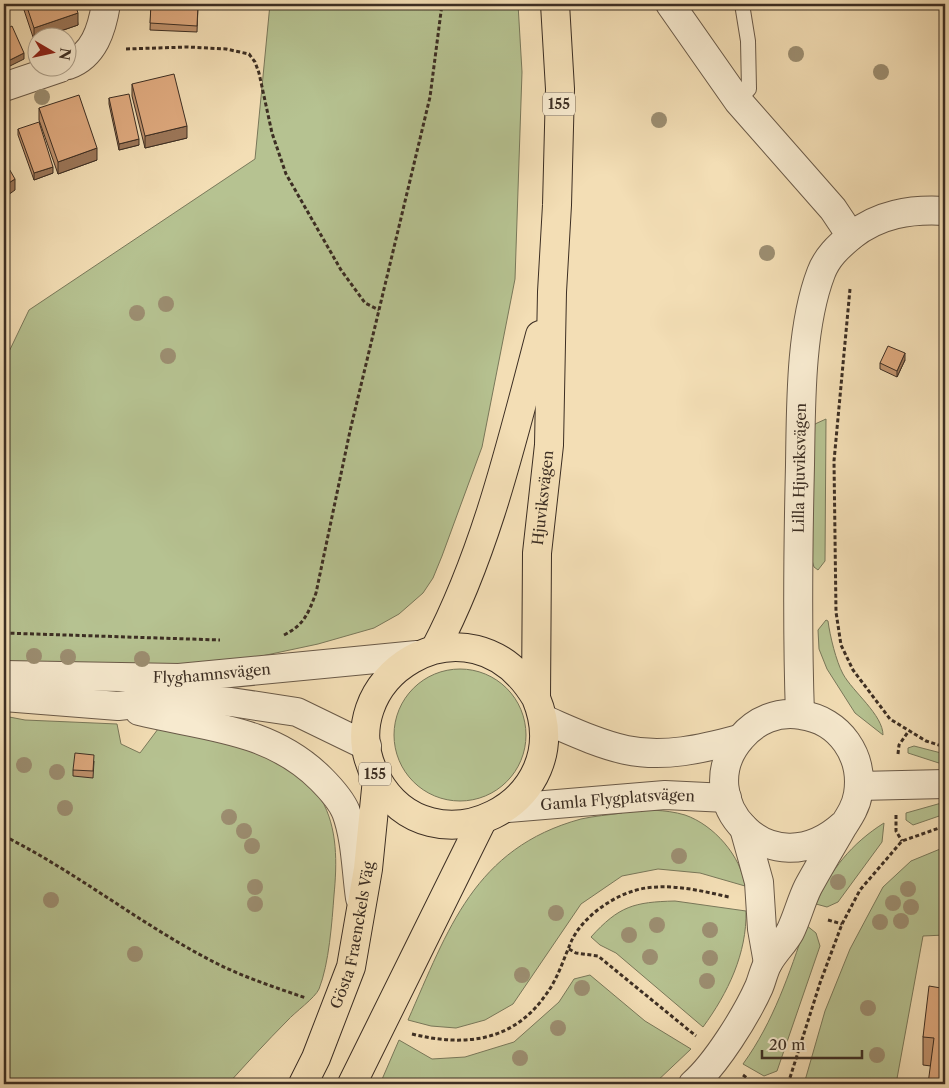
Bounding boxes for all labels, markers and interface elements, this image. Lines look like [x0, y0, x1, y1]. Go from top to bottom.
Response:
north arrow [28, 28, 78, 78]
text: N [55, 47, 75, 61]
road number: 155 [543, 92, 575, 116]
street label: Lilla Hjuviksvägen [789, 402, 810, 533]
street label: Hjuviksvägen [528, 449, 557, 546]
street label: Flyghamnsvägen [153, 659, 272, 687]
road number: 155 [359, 762, 391, 786]
street label: Gamla Flygplatsvägen [540, 785, 696, 814]
street label: Gösta Fraenckels Väg [326, 860, 378, 1011]
scale bar [762, 1028, 862, 1060]
text: 20 m [769, 1035, 805, 1054]

